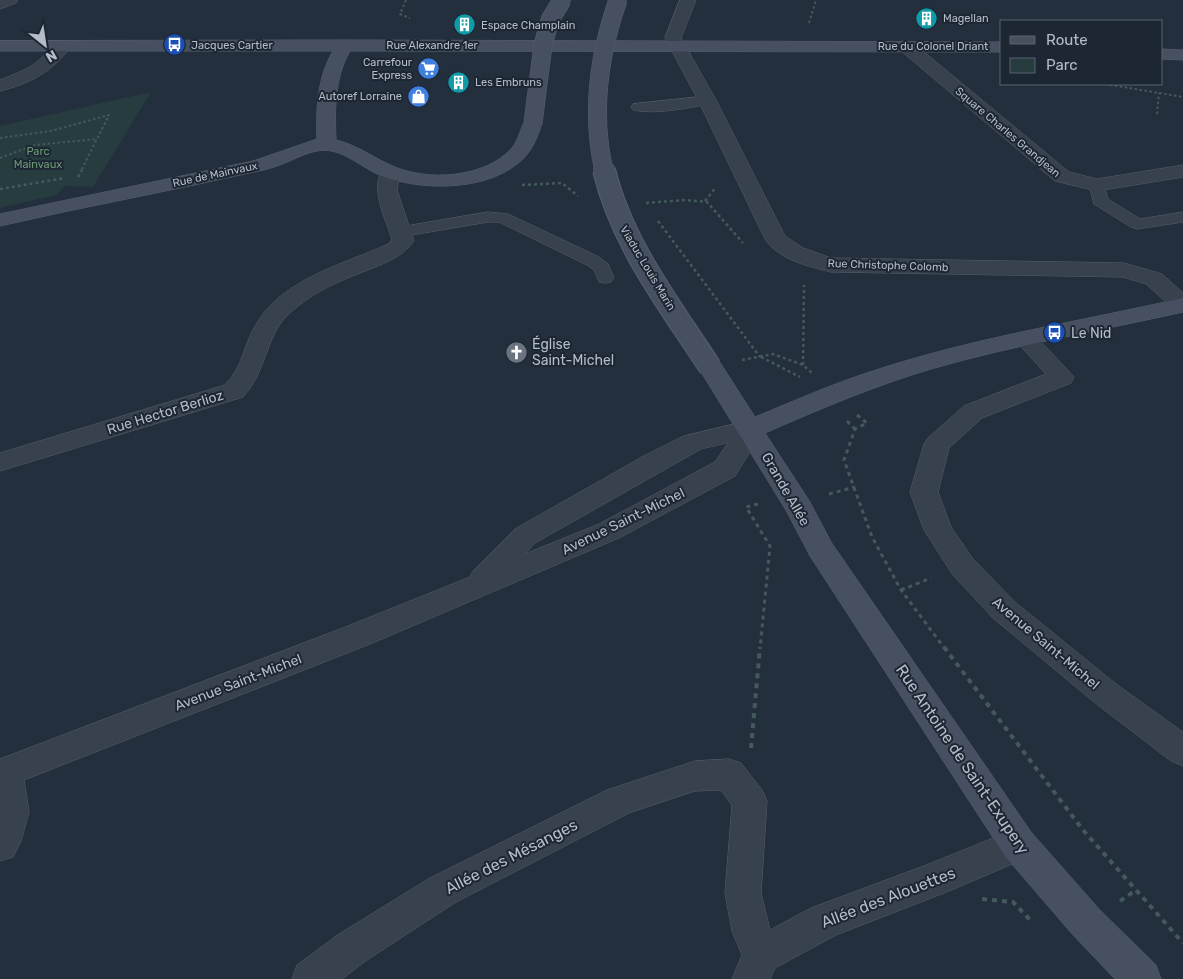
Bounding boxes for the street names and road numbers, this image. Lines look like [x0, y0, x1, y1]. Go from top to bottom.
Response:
street label: Rue Alexandre 1er [386, 39, 479, 52]
street label: Rue du Colonel Driant [878, 40, 989, 53]
street label: Square Charles Grandjean [953, 85, 1063, 180]
street label: Rue de Mainvaux [171, 159, 259, 190]
street label: Viaduc Louis Marin [617, 224, 678, 313]
street label: Rue Christophe Colomb [827, 257, 949, 274]
street label: Rue Hector Berlioz [105, 387, 225, 438]
street label: Grande Allée [758, 449, 814, 529]
street label: Avenue Saint-Michel [559, 484, 687, 559]
street label: Avenue Saint-Michel [989, 594, 1103, 693]
street label: Avenue Saint-Michel [172, 650, 304, 715]
street label: Rue Antoine de Saint-Exupery [892, 661, 1033, 858]
street label: Allée des Mésanges [442, 815, 581, 898]
street label: Allée des Alouettes [818, 863, 958, 932]

